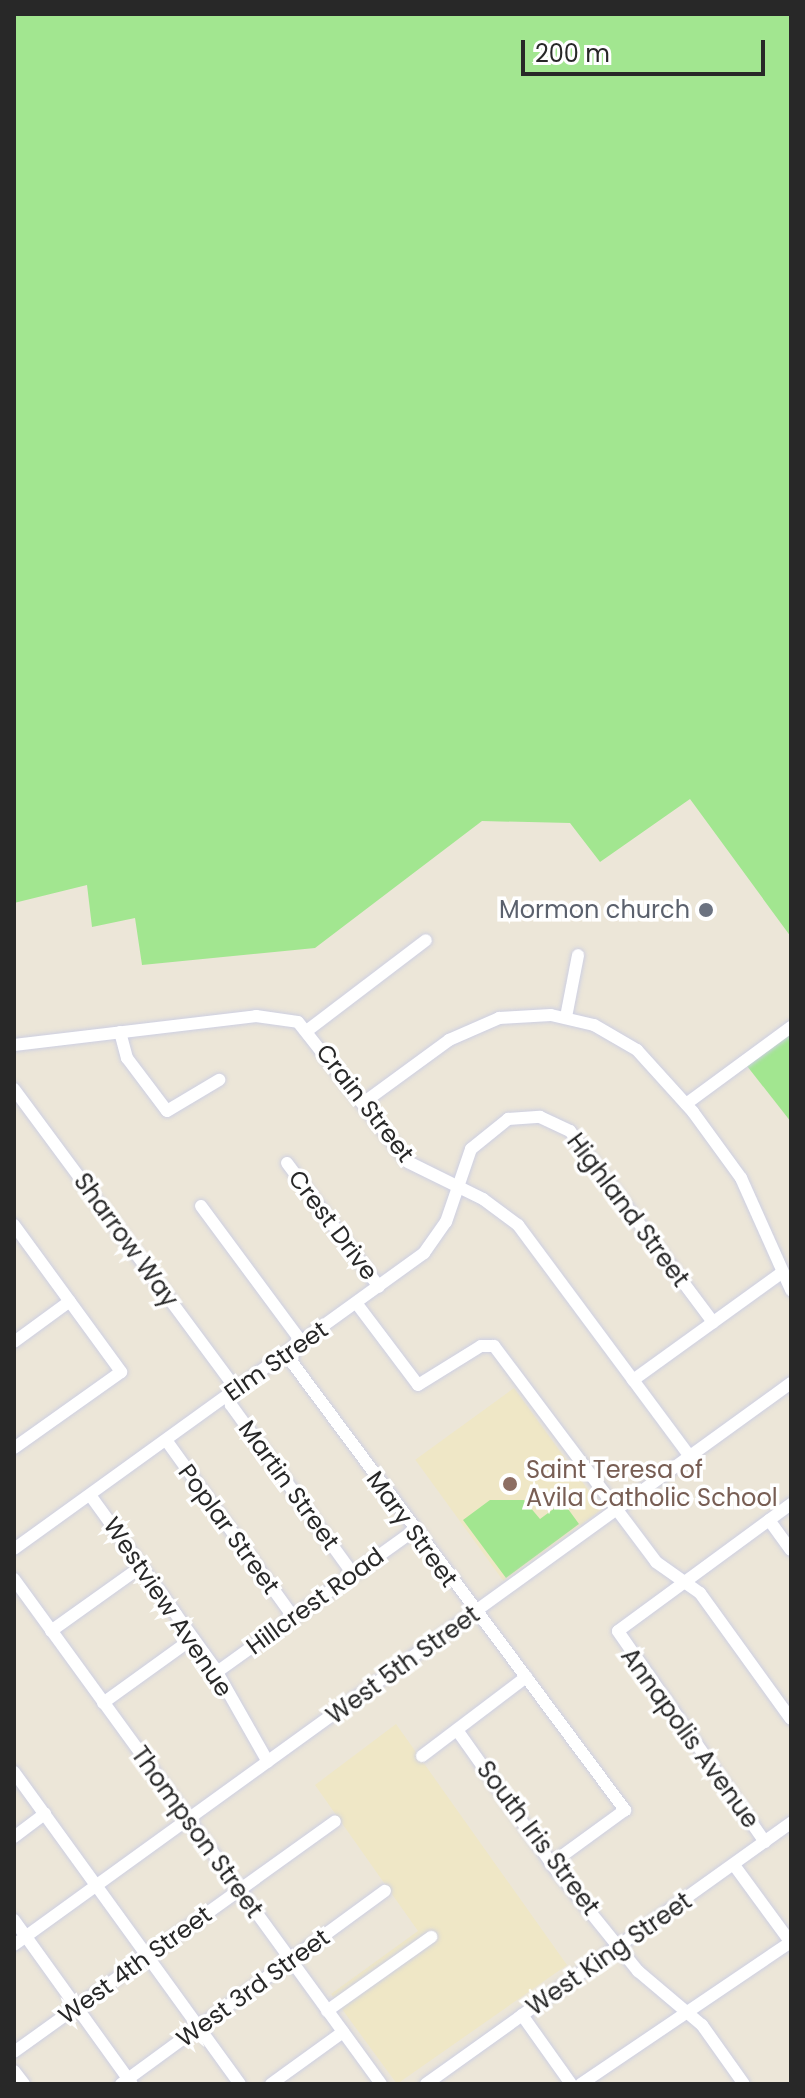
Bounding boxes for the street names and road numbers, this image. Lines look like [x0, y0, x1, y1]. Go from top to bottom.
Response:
street label: Crain Street [310, 1038, 420, 1168]
street label: Highland Street [561, 1128, 695, 1292]
street label: Crest Drive [282, 1164, 384, 1286]
street label: Sharrow Way [68, 1168, 184, 1312]
street label: Elm Street [219, 1315, 333, 1407]
street label: Martin Street [233, 1415, 345, 1555]
street label: Poplar Street [172, 1459, 286, 1599]
street label: Mary Street [360, 1466, 464, 1592]
street label: Westview Avenue [97, 1512, 239, 1702]
street label: Hillcrest Road [241, 1542, 389, 1660]
street label: West 5th Street [321, 1600, 485, 1730]
street label: Annapolis Avenue [615, 1642, 765, 1834]
street label: Thompson Street [125, 1741, 269, 1923]
street label: South Iris Street [471, 1755, 605, 1921]
street label: West King Street [521, 1886, 697, 2022]
street label: West 4th Street [53, 1900, 217, 2030]
street label: West 3rd Street [171, 1923, 335, 2053]

